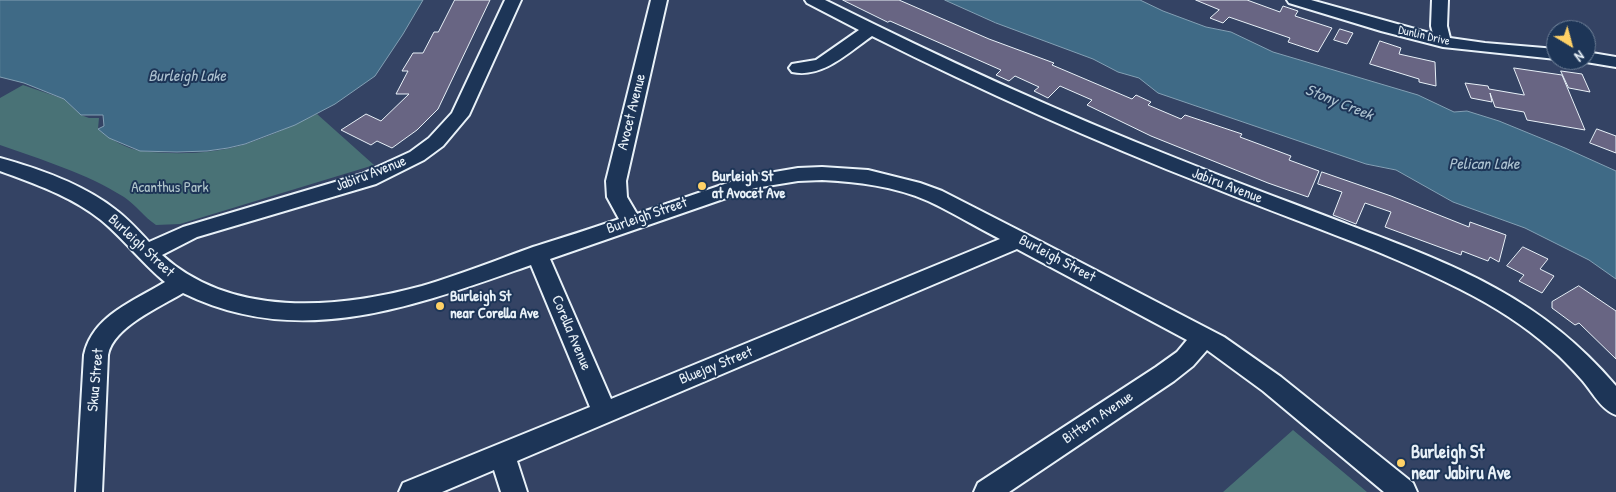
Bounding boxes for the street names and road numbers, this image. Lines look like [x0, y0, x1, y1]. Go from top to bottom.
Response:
street label: Dunlin Drive [1397, 23, 1451, 49]
street label: Avocet Avenue [614, 72, 650, 152]
street label: Jabiru Avenue [333, 152, 409, 196]
street label: Jabiru Avenue [1189, 164, 1265, 208]
street label: Burleigh Street [604, 194, 690, 238]
street label: Burleigh Street [104, 211, 178, 281]
street label: Burleigh Street [1016, 231, 1098, 287]
street label: Corella Avenue [547, 293, 595, 373]
street label: Bluejay Street [677, 343, 755, 389]
street label: Skua Street [84, 348, 108, 412]
street label: Bittern Avenue [1059, 388, 1137, 448]

